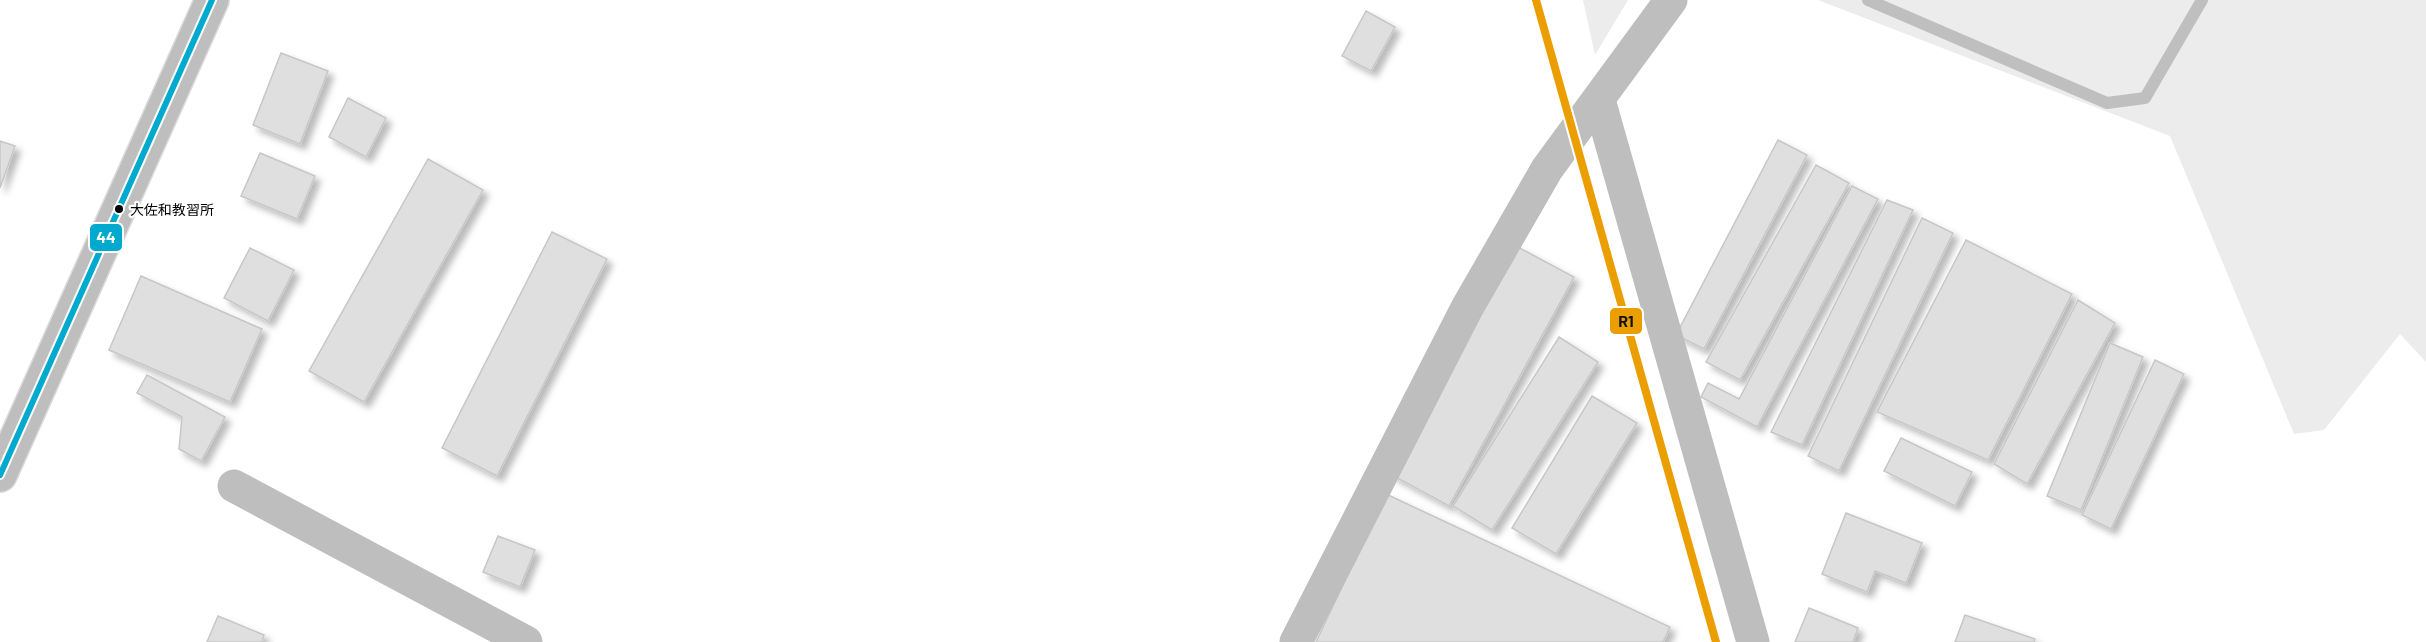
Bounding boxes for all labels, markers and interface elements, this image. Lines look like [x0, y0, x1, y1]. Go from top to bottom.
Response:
place label: 大佐和教習所 [130, 201, 214, 218]
marker: 大佐和教習所 [113, 203, 125, 215]
line badge: 44 [89, 223, 123, 252]
text: 44 [96, 227, 116, 246]
line badge: R1 [1609, 307, 1643, 335]
text: R1 [1618, 311, 1634, 330]

